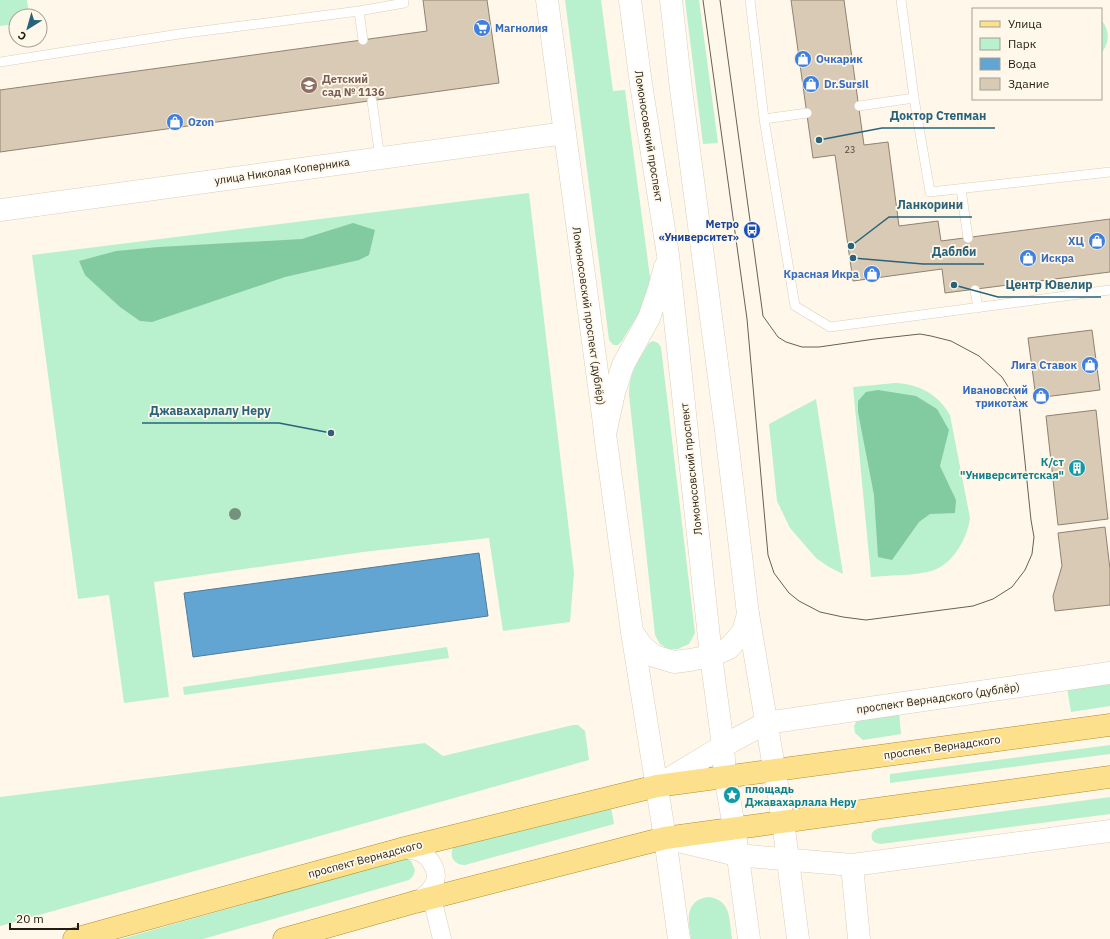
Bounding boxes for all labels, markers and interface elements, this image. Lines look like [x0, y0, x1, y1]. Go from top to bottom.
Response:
north arrow [8, 8, 48, 48]
legend [972, 8, 1102, 100]
text: Улица [1008, 16, 1042, 31]
supermarket icon: Магнолия [472, 18, 492, 38]
place label: Магнолия [495, 21, 548, 35]
text: С [15, 28, 29, 44]
text: Парк [1008, 36, 1037, 51]
shop icon: Очкарик [793, 49, 813, 69]
place label: Очкарик [816, 52, 863, 66]
text: Вода [1008, 56, 1037, 71]
street label: Ломоносовский проспект [632, 69, 666, 203]
place label: Детский сад № 1136 [322, 72, 385, 99]
shop icon: Dr.Sursil [801, 74, 821, 94]
school or university icon: Детский сад № 1136 [299, 75, 319, 95]
text: Здание [1008, 76, 1050, 91]
place label: Dr.Sursil [824, 77, 869, 91]
callout: Доктор Степман [882, 104, 995, 128]
text: Доктор Степман [890, 108, 986, 123]
shop icon: Ozon [165, 112, 185, 132]
place label: Ozon [188, 115, 214, 129]
house number: 23 [845, 144, 855, 155]
street label: улица Николая Коперника [213, 155, 351, 187]
callout: Ланкорини [889, 193, 972, 217]
text: Ланкорини [897, 197, 963, 212]
place label: Метро «Университет» [659, 217, 739, 244]
bus stop icon: Метро «Университет» [742, 220, 762, 240]
street label: Ломоносовский проспект (дублёр) [570, 226, 608, 406]
shop icon: ХЦ [1087, 231, 1107, 251]
place label: ХЦ [1068, 234, 1084, 248]
callout: Даблби [923, 240, 984, 264]
text: Даблби [932, 244, 976, 259]
shop icon: Искра [1018, 248, 1038, 268]
place label: Искра [1041, 251, 1074, 265]
shop icon: Красная Икра [862, 264, 882, 284]
place label: Красная Икра [784, 267, 859, 281]
callout: Центр Ювелир [998, 273, 1101, 297]
text: Центр Ювелир [1005, 277, 1093, 292]
shop icon: Лига Ставок [1080, 355, 1100, 375]
place label: Лига Ставок [1011, 358, 1077, 372]
place label: Ивановский трикотаж [963, 383, 1028, 410]
shop icon: Ивановский трикотаж [1031, 386, 1051, 406]
callout: Джавахарлалу Неру [142, 399, 279, 423]
street label: Ломоносовский проспект [677, 402, 705, 536]
text: Джавахарлалу Неру [149, 403, 271, 418]
place label: К/ст "Университетская" [960, 455, 1065, 482]
building icon: К/ст "Университетская" [1067, 458, 1087, 478]
street label: проспект Вернадского (дублёр) [855, 680, 1021, 716]
street label: проспект Вернадского [883, 732, 1001, 762]
place label: площадь Джавахарлала Неру [745, 782, 857, 809]
place icon: площадь Джавахарлала Неру [722, 785, 742, 805]
street label: проспект Вернадского [306, 837, 424, 881]
scale bar [10, 905, 78, 931]
text: 20 m [16, 911, 44, 926]

